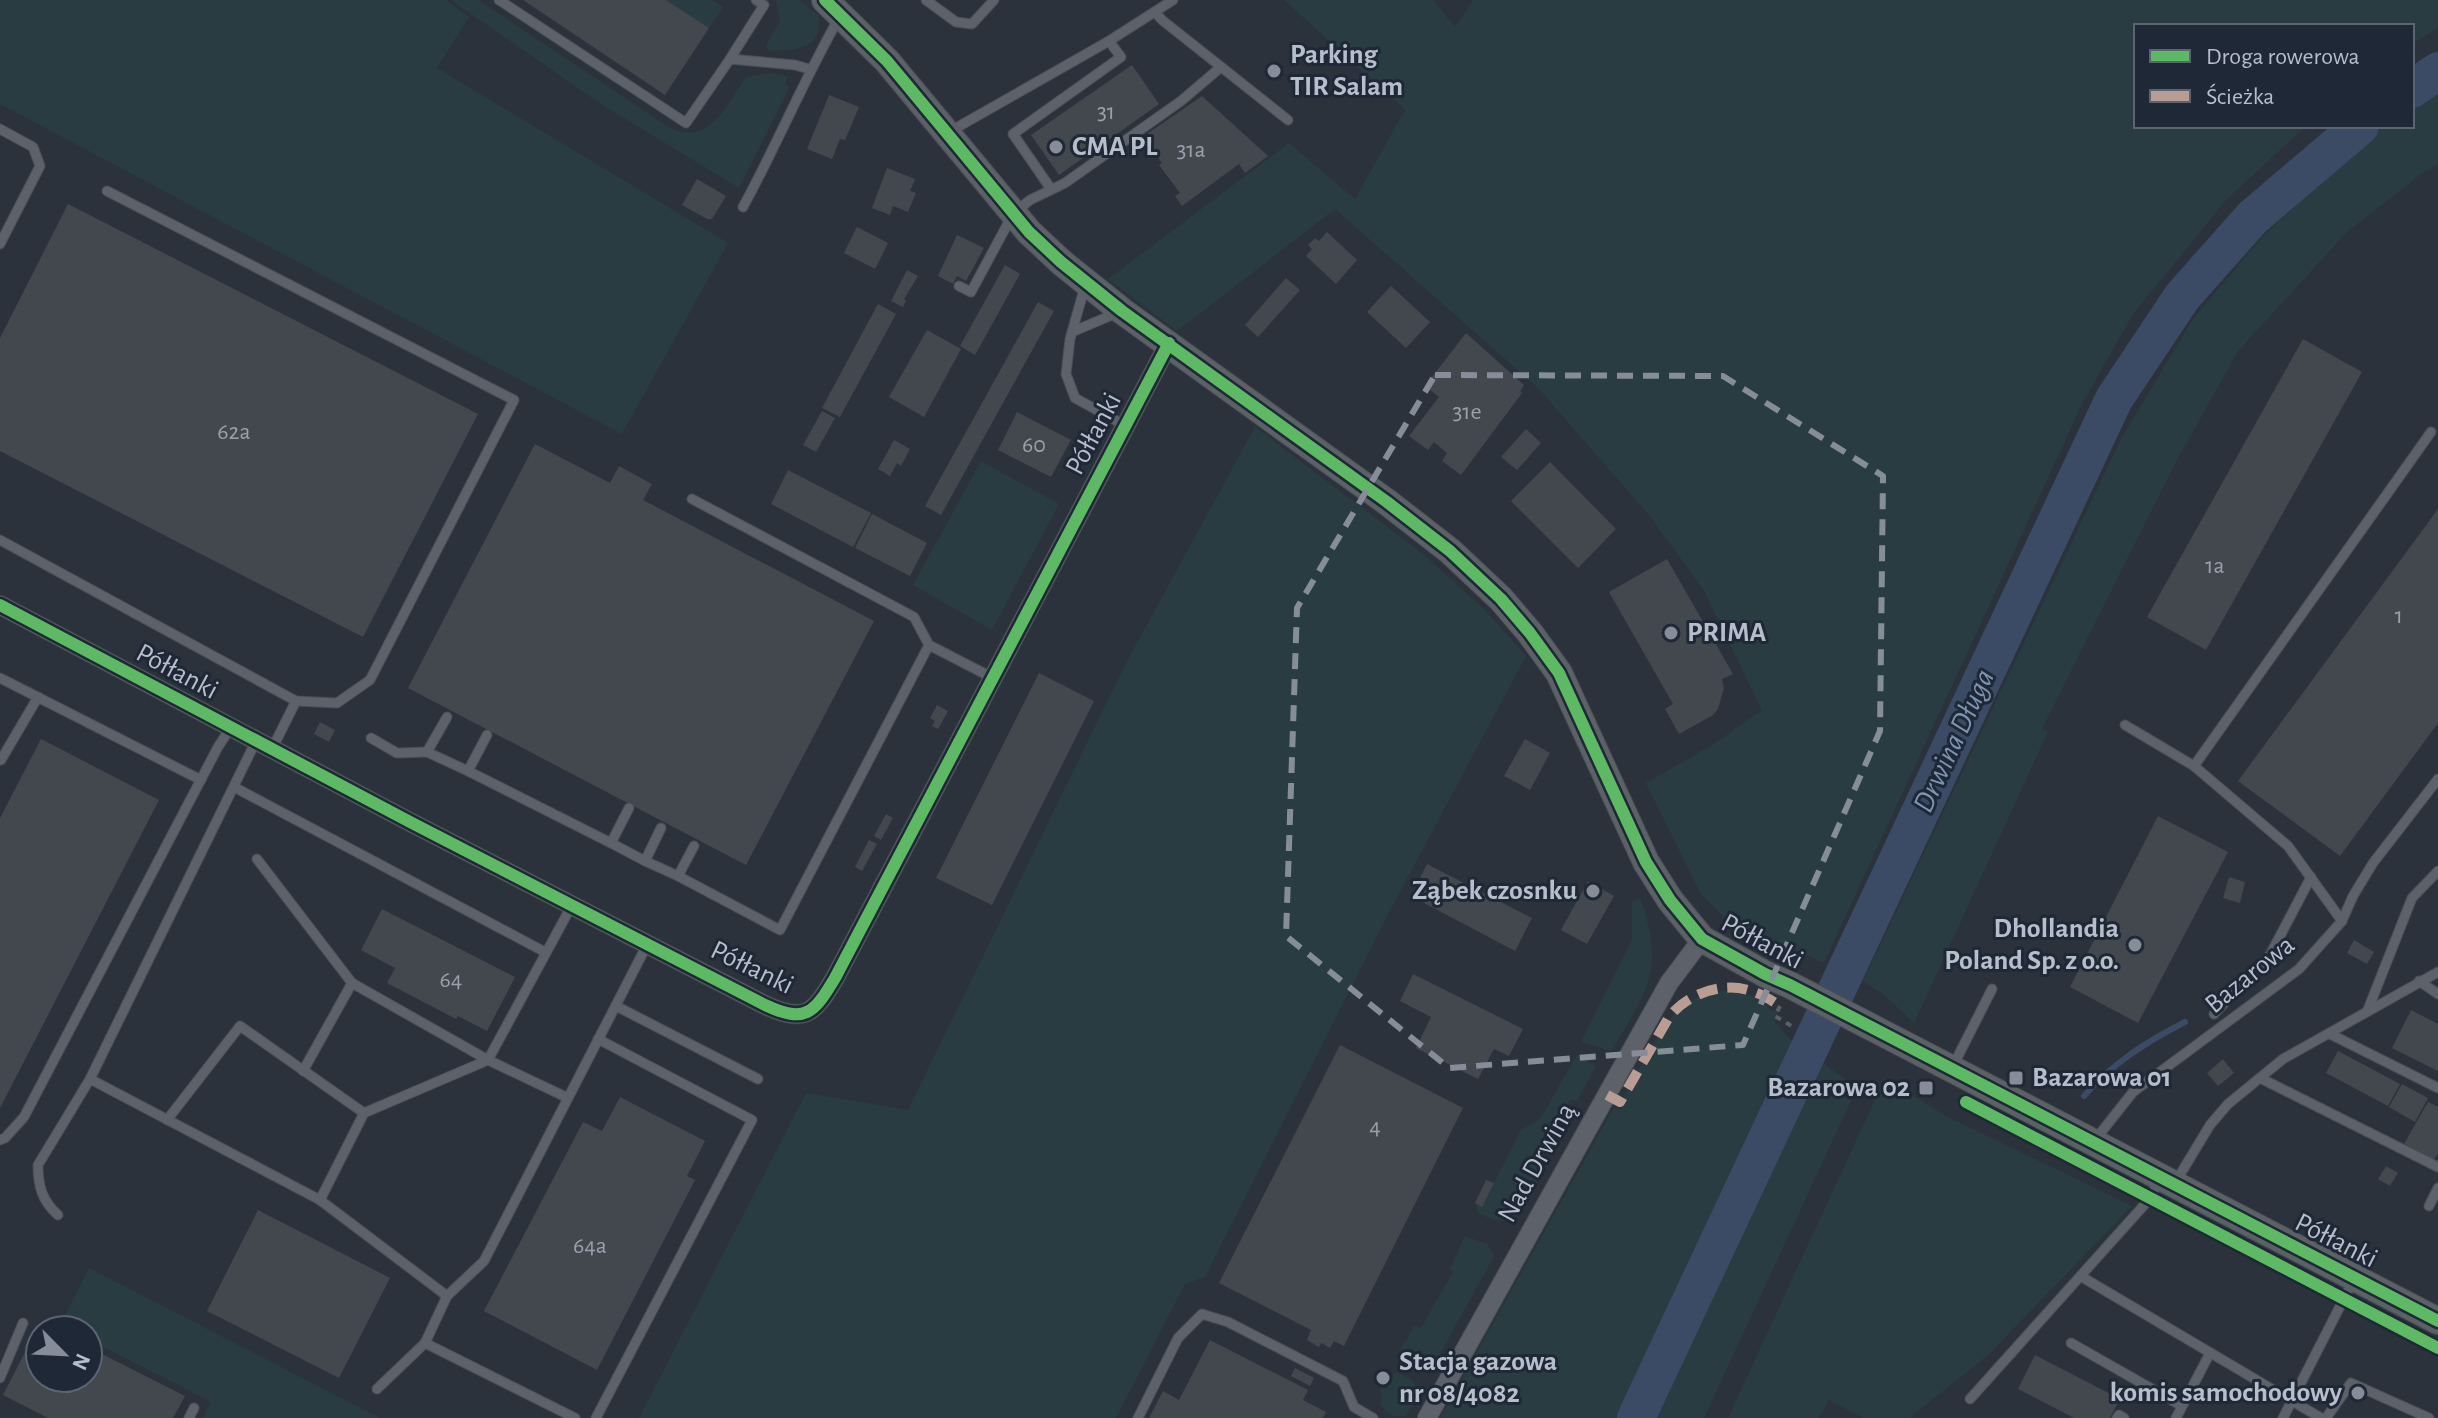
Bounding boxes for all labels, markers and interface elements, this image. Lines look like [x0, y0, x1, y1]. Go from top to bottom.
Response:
legend [2134, 24, 2414, 128]
place label: Parking TIR Salam [1290, 41, 1403, 101]
text: Droga rowerowa [2206, 45, 2360, 69]
marker: Parking TIR Salam [1265, 62, 1283, 80]
text: Ścieżka [2206, 83, 2274, 109]
house number: 31 [1097, 100, 1115, 124]
place label: CMA PL [1072, 133, 1158, 161]
marker: CMA PL [1047, 138, 1065, 156]
house number: 31a [1176, 138, 1206, 162]
street label: Półłanki [1061, 388, 1127, 480]
house number: 31e [1452, 400, 1482, 424]
house number: 62a [217, 420, 251, 444]
house number: 60 [1022, 433, 1046, 457]
house number: 1a [2205, 554, 2225, 578]
house number: 1 [2395, 604, 2403, 628]
place label: PRIMA [1687, 619, 1767, 647]
marker: PRIMA [1662, 624, 1680, 642]
street label: Półłanki [131, 639, 223, 705]
water label: Drwina Długa [1908, 665, 2000, 817]
place label: Ząbek czosnku [1412, 877, 1577, 905]
marker: Ząbek czosnku [1584, 882, 1602, 900]
street label: Półłanki [1716, 909, 1808, 975]
place label: Dhollandia Poland Sp. z o.o. [1944, 915, 2119, 975]
street label: Bazarowa [2200, 931, 2300, 1019]
street label: Półłanki [706, 936, 798, 1000]
marker: Dhollandia Poland Sp. z o.o. [2126, 936, 2144, 954]
house number: 64 [440, 968, 462, 992]
place label: Bazarowa 01 [2032, 1064, 2172, 1092]
marker: Bazarowa 01 [2007, 1069, 2025, 1087]
place label: Bazarowa 02 [1767, 1074, 1910, 1102]
marker: Bazarowa 02 [1917, 1079, 1935, 1097]
street label: Nad Drwiną [1493, 1099, 1581, 1227]
house number: 4 [1369, 1115, 1381, 1139]
street label: Półłanki [2290, 1208, 2382, 1274]
house number: 64a [573, 1234, 607, 1258]
north arrow [24, 1314, 104, 1394]
place label: Stacja gazowa nr 08/4082 [1399, 1348, 1557, 1408]
text: N [68, 1350, 95, 1373]
marker: Stacja gazowa nr 08/4082 [1374, 1369, 1392, 1387]
place label: komis samochodowy [2110, 1379, 2342, 1407]
marker: komis samochodowy [2349, 1384, 2367, 1402]

